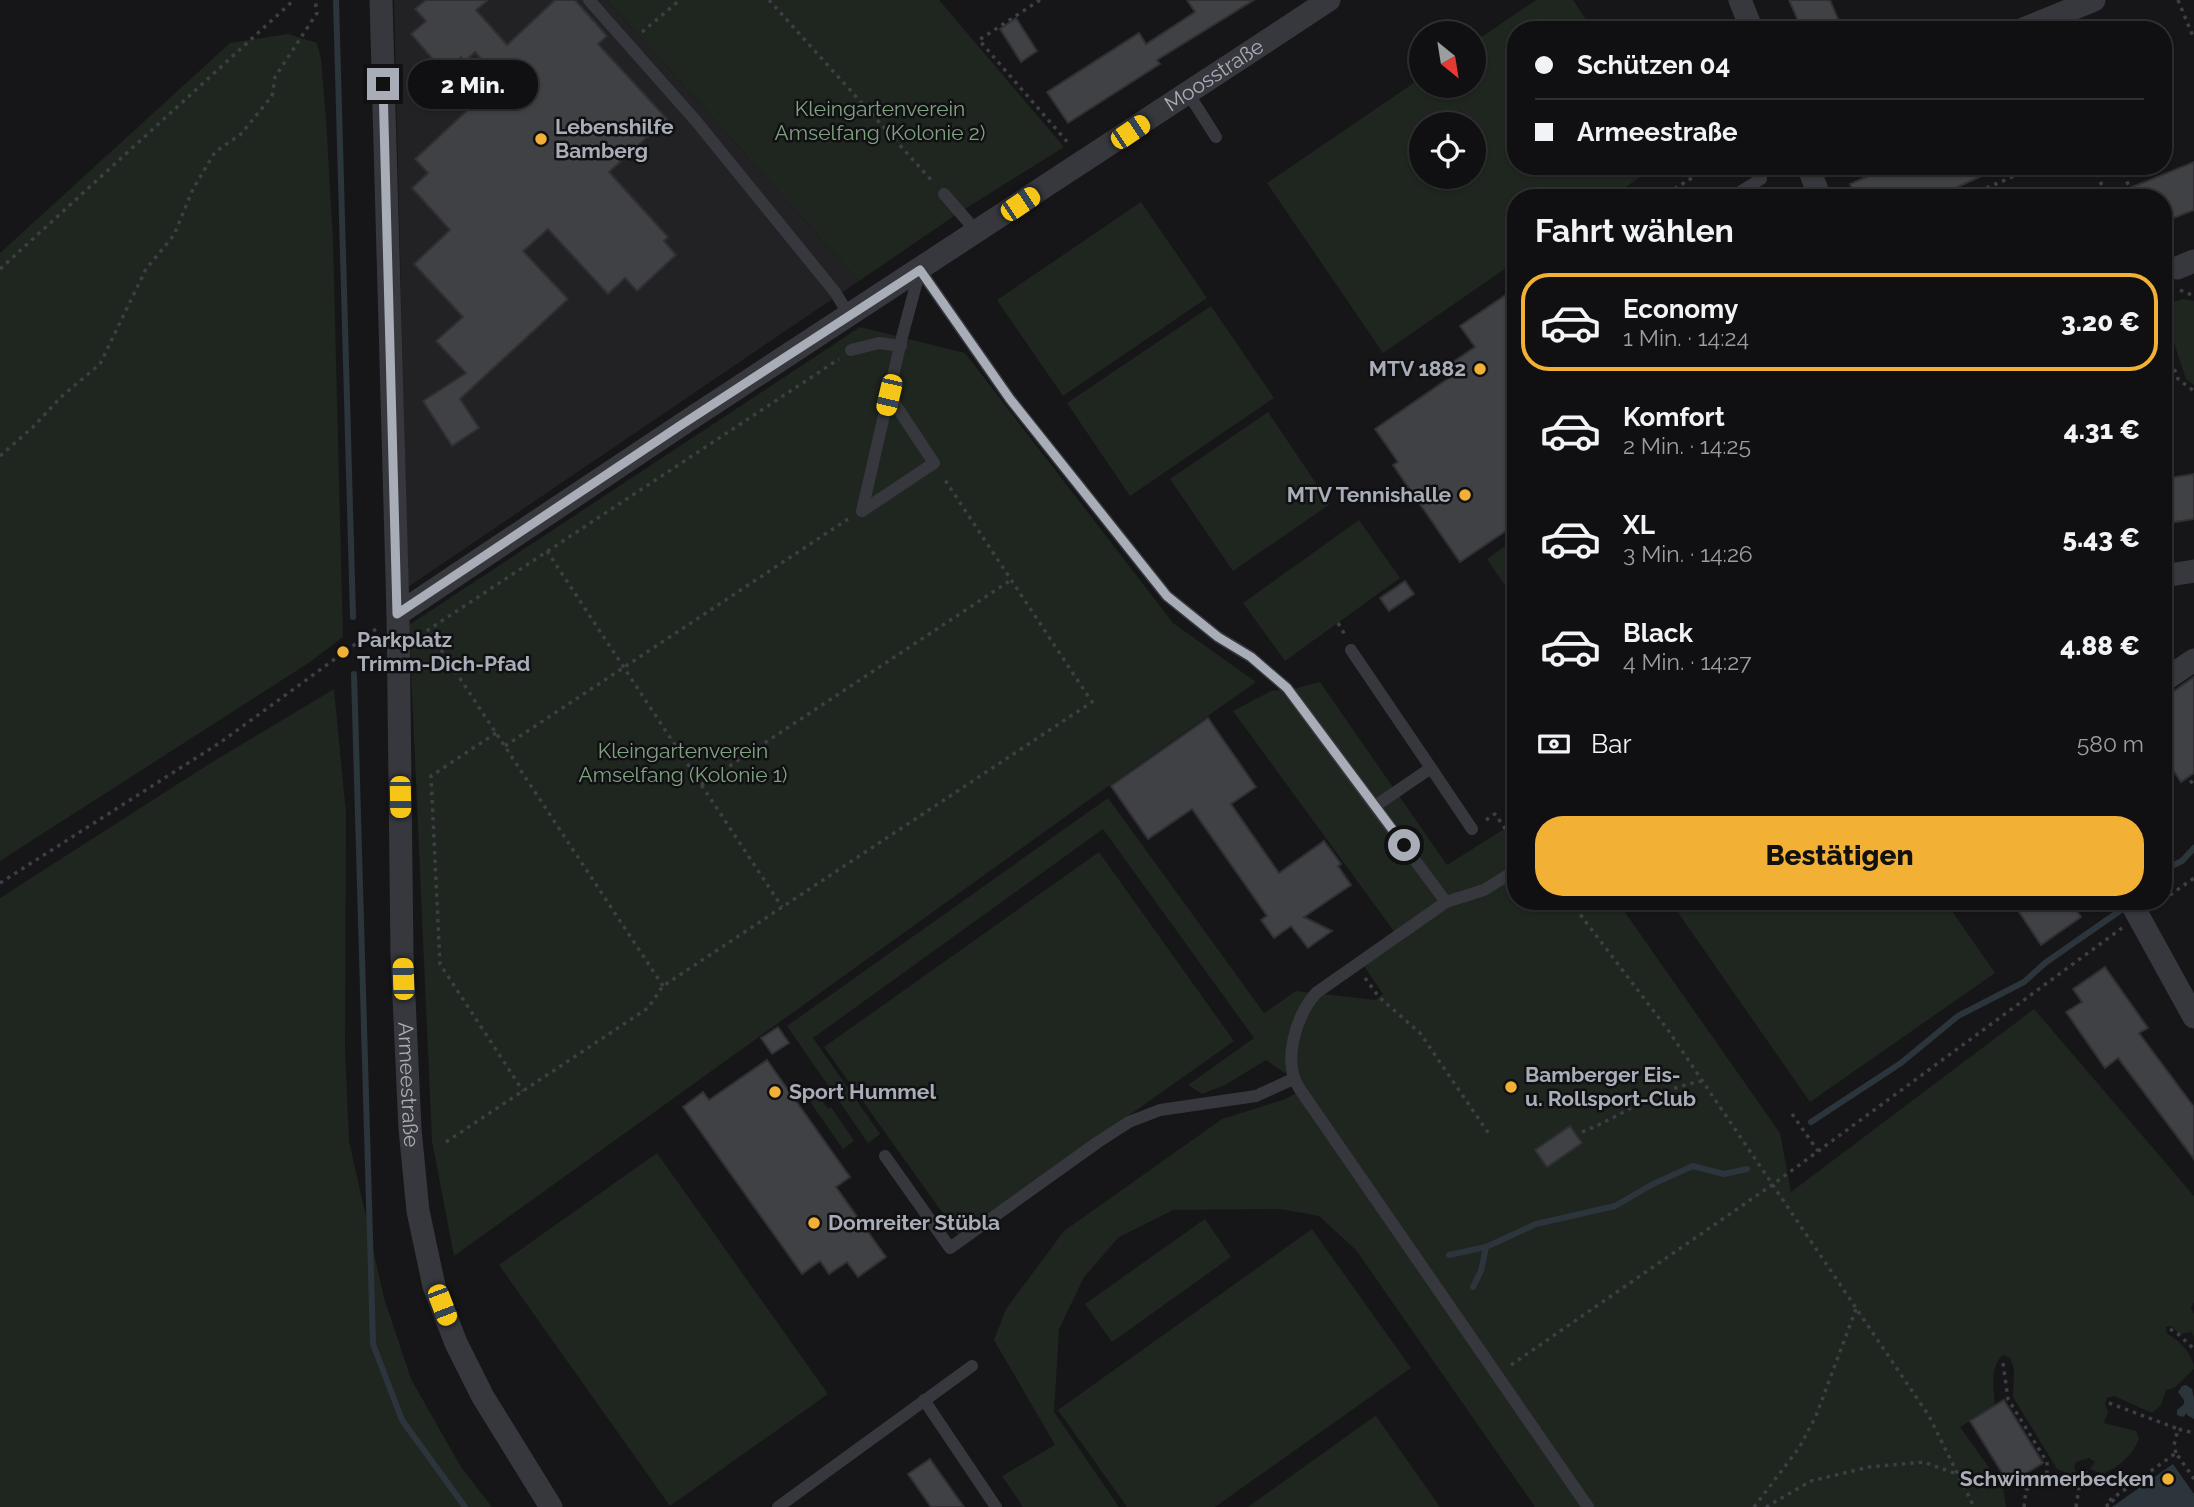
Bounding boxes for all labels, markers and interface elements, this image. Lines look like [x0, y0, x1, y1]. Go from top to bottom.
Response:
north arrow [1409, 21, 1486, 98]
map controls [1409, 21, 1486, 189]
street label: Moosstraße [1160, 33, 1268, 116]
text: Schützen 04 [1577, 50, 1730, 80]
callout: 2 Min. [408, 60, 537, 108]
route end [367, 68, 399, 100]
text: 2 Min. [441, 71, 505, 98]
park label: Kleingartenverein Amselfang (Kolonie 2) [775, 96, 985, 145]
car [1107, 112, 1154, 152]
button: locate [1409, 112, 1486, 189]
place label: Lebenshilfe Bamberg [555, 114, 674, 163]
text: Armeestraße [1577, 117, 1738, 147]
marker: Lebenshilfe Bamberg [533, 131, 549, 147]
car [997, 184, 1044, 224]
text: Fahrt wählen [1535, 212, 1734, 249]
icon: car [1539, 291, 1602, 354]
text: Economy [1623, 294, 1738, 324]
text: 3.20 € [2061, 307, 2140, 337]
text: 1 Min. · 14:24 [1623, 324, 1749, 351]
place label: MTV 1882 [1369, 356, 1466, 381]
marker: MTV 1882 [1472, 361, 1488, 377]
car [875, 372, 904, 418]
icon: car [1539, 399, 1602, 462]
text: Komfort [1623, 402, 1725, 432]
text: 4.31 € [2064, 415, 2140, 445]
text: 2 Min. · 14:25 [1623, 432, 1751, 459]
place label: MTV Tennishalle [1287, 482, 1451, 507]
marker: MTV Tennishalle [1457, 487, 1473, 503]
icon: car [1539, 507, 1602, 570]
text: XL [1623, 510, 1655, 540]
text: 5.43 € [2063, 523, 2140, 553]
text: 3 Min. · 14:26 [1623, 540, 1753, 567]
icon: car [1539, 615, 1602, 678]
text: Black [1623, 618, 1693, 648]
place label: Parkplatz Trimm-Dich-Pfad [357, 627, 530, 676]
text: 4.88 € [2060, 631, 2140, 661]
marker: Parkplatz Trimm-Dich-Pfad [335, 644, 351, 660]
text: 4 Min. · 14:27 [1623, 648, 1751, 675]
icon: cash [1535, 725, 1573, 763]
text: Bar [1591, 729, 1632, 759]
text: 580 m [2077, 730, 2144, 757]
park label: Kleingartenverein Amselfang (Kolonie 1) [579, 738, 787, 787]
car [390, 776, 411, 818]
button: Bestätigen [1535, 816, 2144, 896]
route start [1388, 829, 1420, 861]
car [392, 958, 415, 1000]
street label: Armeestraße [393, 1021, 425, 1148]
place label: Bamberger Eis- u. Rollsport-Club [1525, 1062, 1696, 1111]
place label: Sport Hummel [789, 1079, 936, 1104]
marker: Bamberger Eis- u. Rollsport-Club [1503, 1079, 1519, 1095]
marker: Sport Hummel [767, 1084, 783, 1100]
place label: Domreiter Stübla [828, 1210, 1000, 1235]
marker: Domreiter Stübla [806, 1215, 822, 1231]
car [425, 1282, 460, 1328]
place label: Schwimmerbecken [1960, 1466, 2154, 1491]
marker: Schwimmerbecken [2160, 1471, 2176, 1487]

